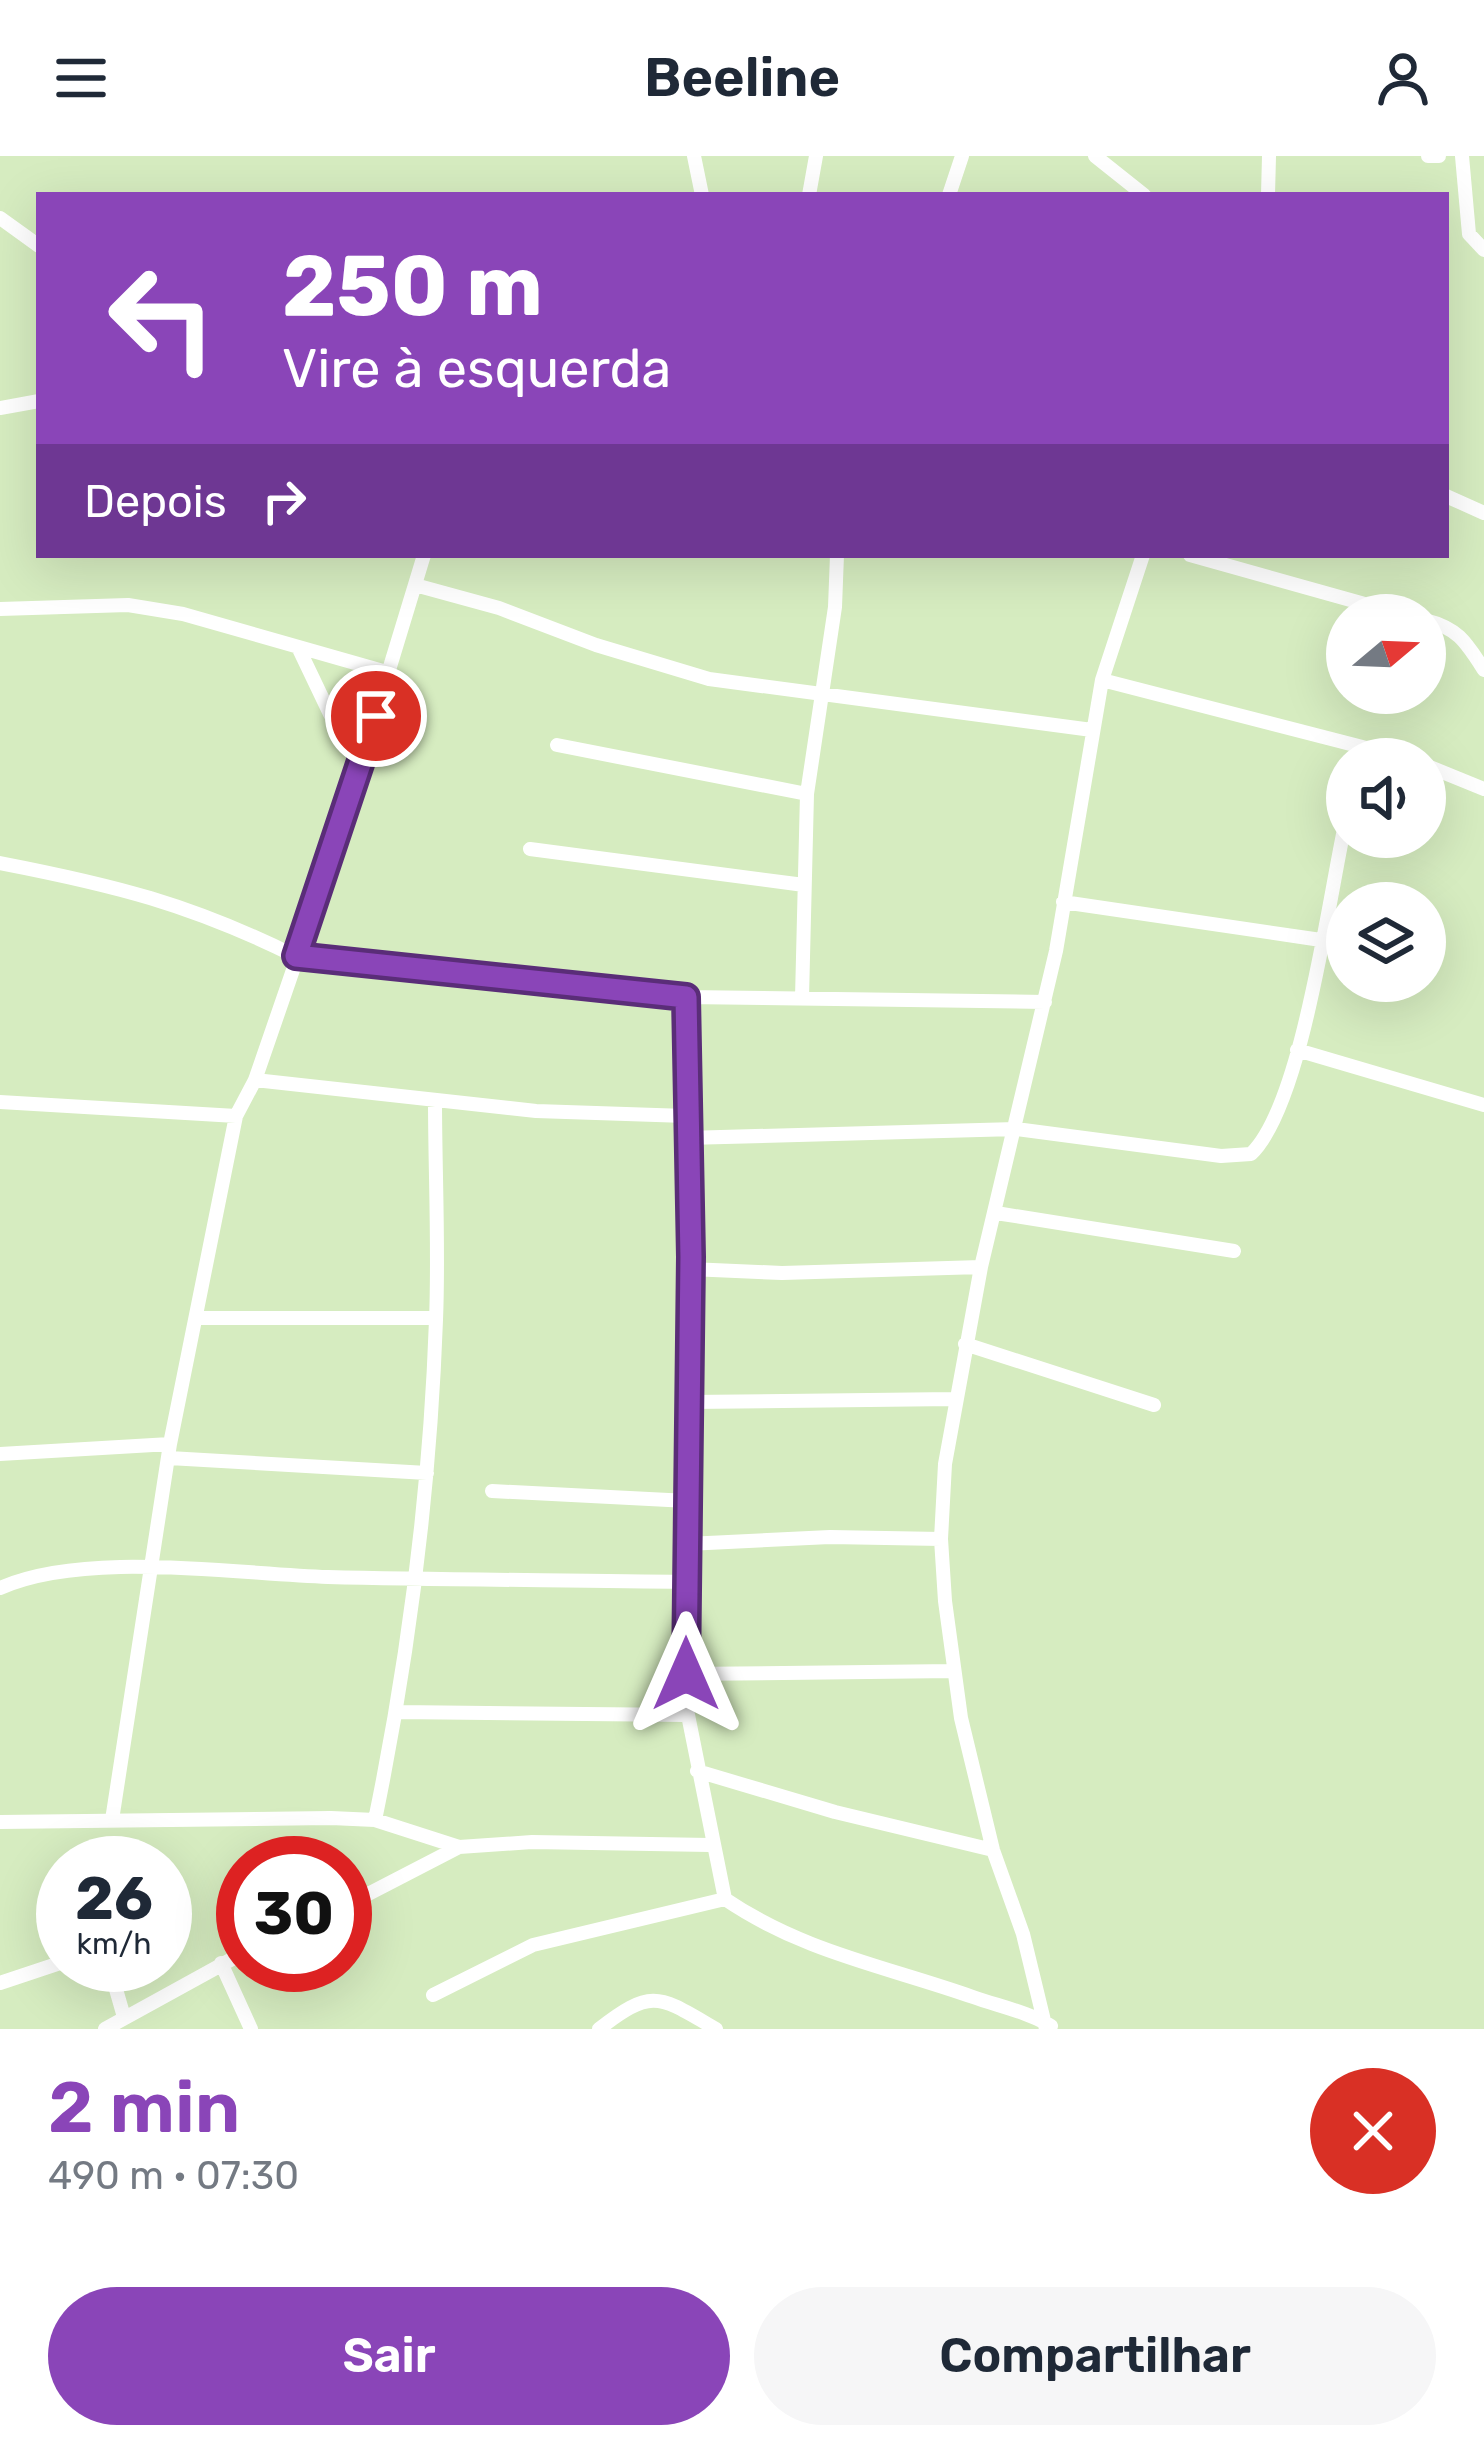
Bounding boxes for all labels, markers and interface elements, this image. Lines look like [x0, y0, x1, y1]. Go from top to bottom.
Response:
icon: menu [48, 45, 114, 111]
icon: person [1370, 45, 1436, 111]
text: Beeline [644, 46, 840, 110]
text: 250 m [282, 236, 543, 336]
icon: left [84, 240, 240, 396]
text: Vire à esquerda [282, 337, 671, 401]
icon: right [251, 468, 317, 534]
text: Depois [84, 475, 227, 528]
north arrow [1326, 594, 1446, 714]
map controls [1326, 594, 1446, 1002]
pin [325, 665, 427, 767]
icon: arrive [343, 683, 409, 749]
button: sound [1326, 738, 1446, 858]
button: layers [1326, 882, 1446, 1002]
position arrow [623, 1611, 749, 1737]
speed limit sign: 30 [216, 1836, 372, 1992]
text: 26 [75, 1863, 153, 1934]
text: km/h [77, 1926, 151, 1962]
text: 2 min [48, 2065, 240, 2150]
button: close [1310, 2068, 1436, 2194]
text: 490 m · 07:30 [48, 2153, 299, 2199]
button: Sair [48, 2287, 730, 2425]
button: Compartilhar [754, 2287, 1436, 2425]

